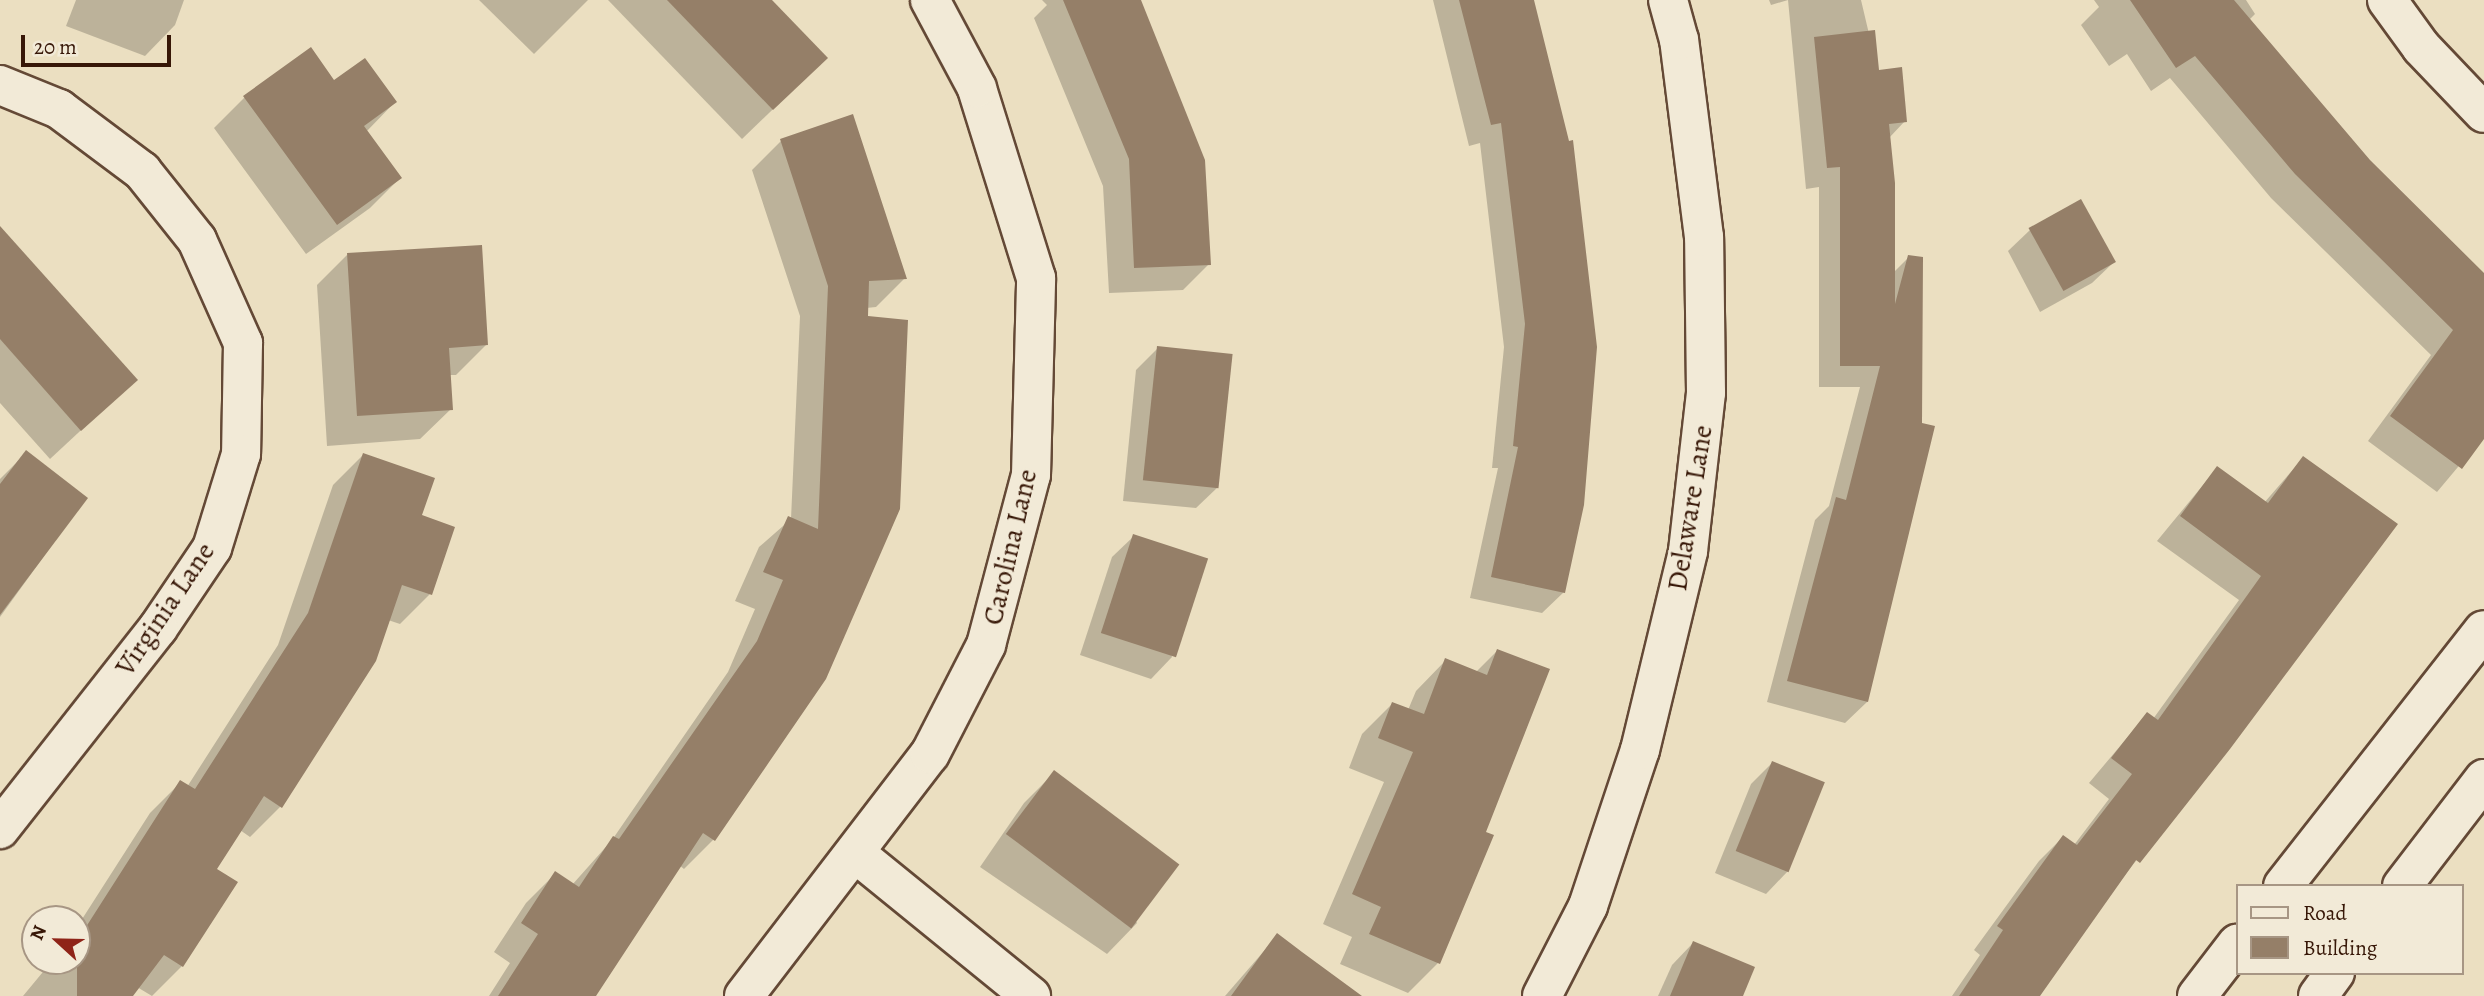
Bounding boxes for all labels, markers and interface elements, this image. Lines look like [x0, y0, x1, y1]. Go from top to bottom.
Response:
scale bar [24, 21, 175, 65]
text: 20 m [34, 33, 77, 61]
street label: Delaware Lane [1660, 423, 1720, 593]
street label: Carolina Lane [976, 466, 1044, 628]
street label: Virginia Lane [108, 536, 222, 682]
legend [2236, 884, 2463, 975]
text: Road [2303, 899, 2347, 927]
north arrow [21, 905, 91, 975]
text: N [24, 922, 53, 944]
text: Building [2303, 934, 2377, 962]

